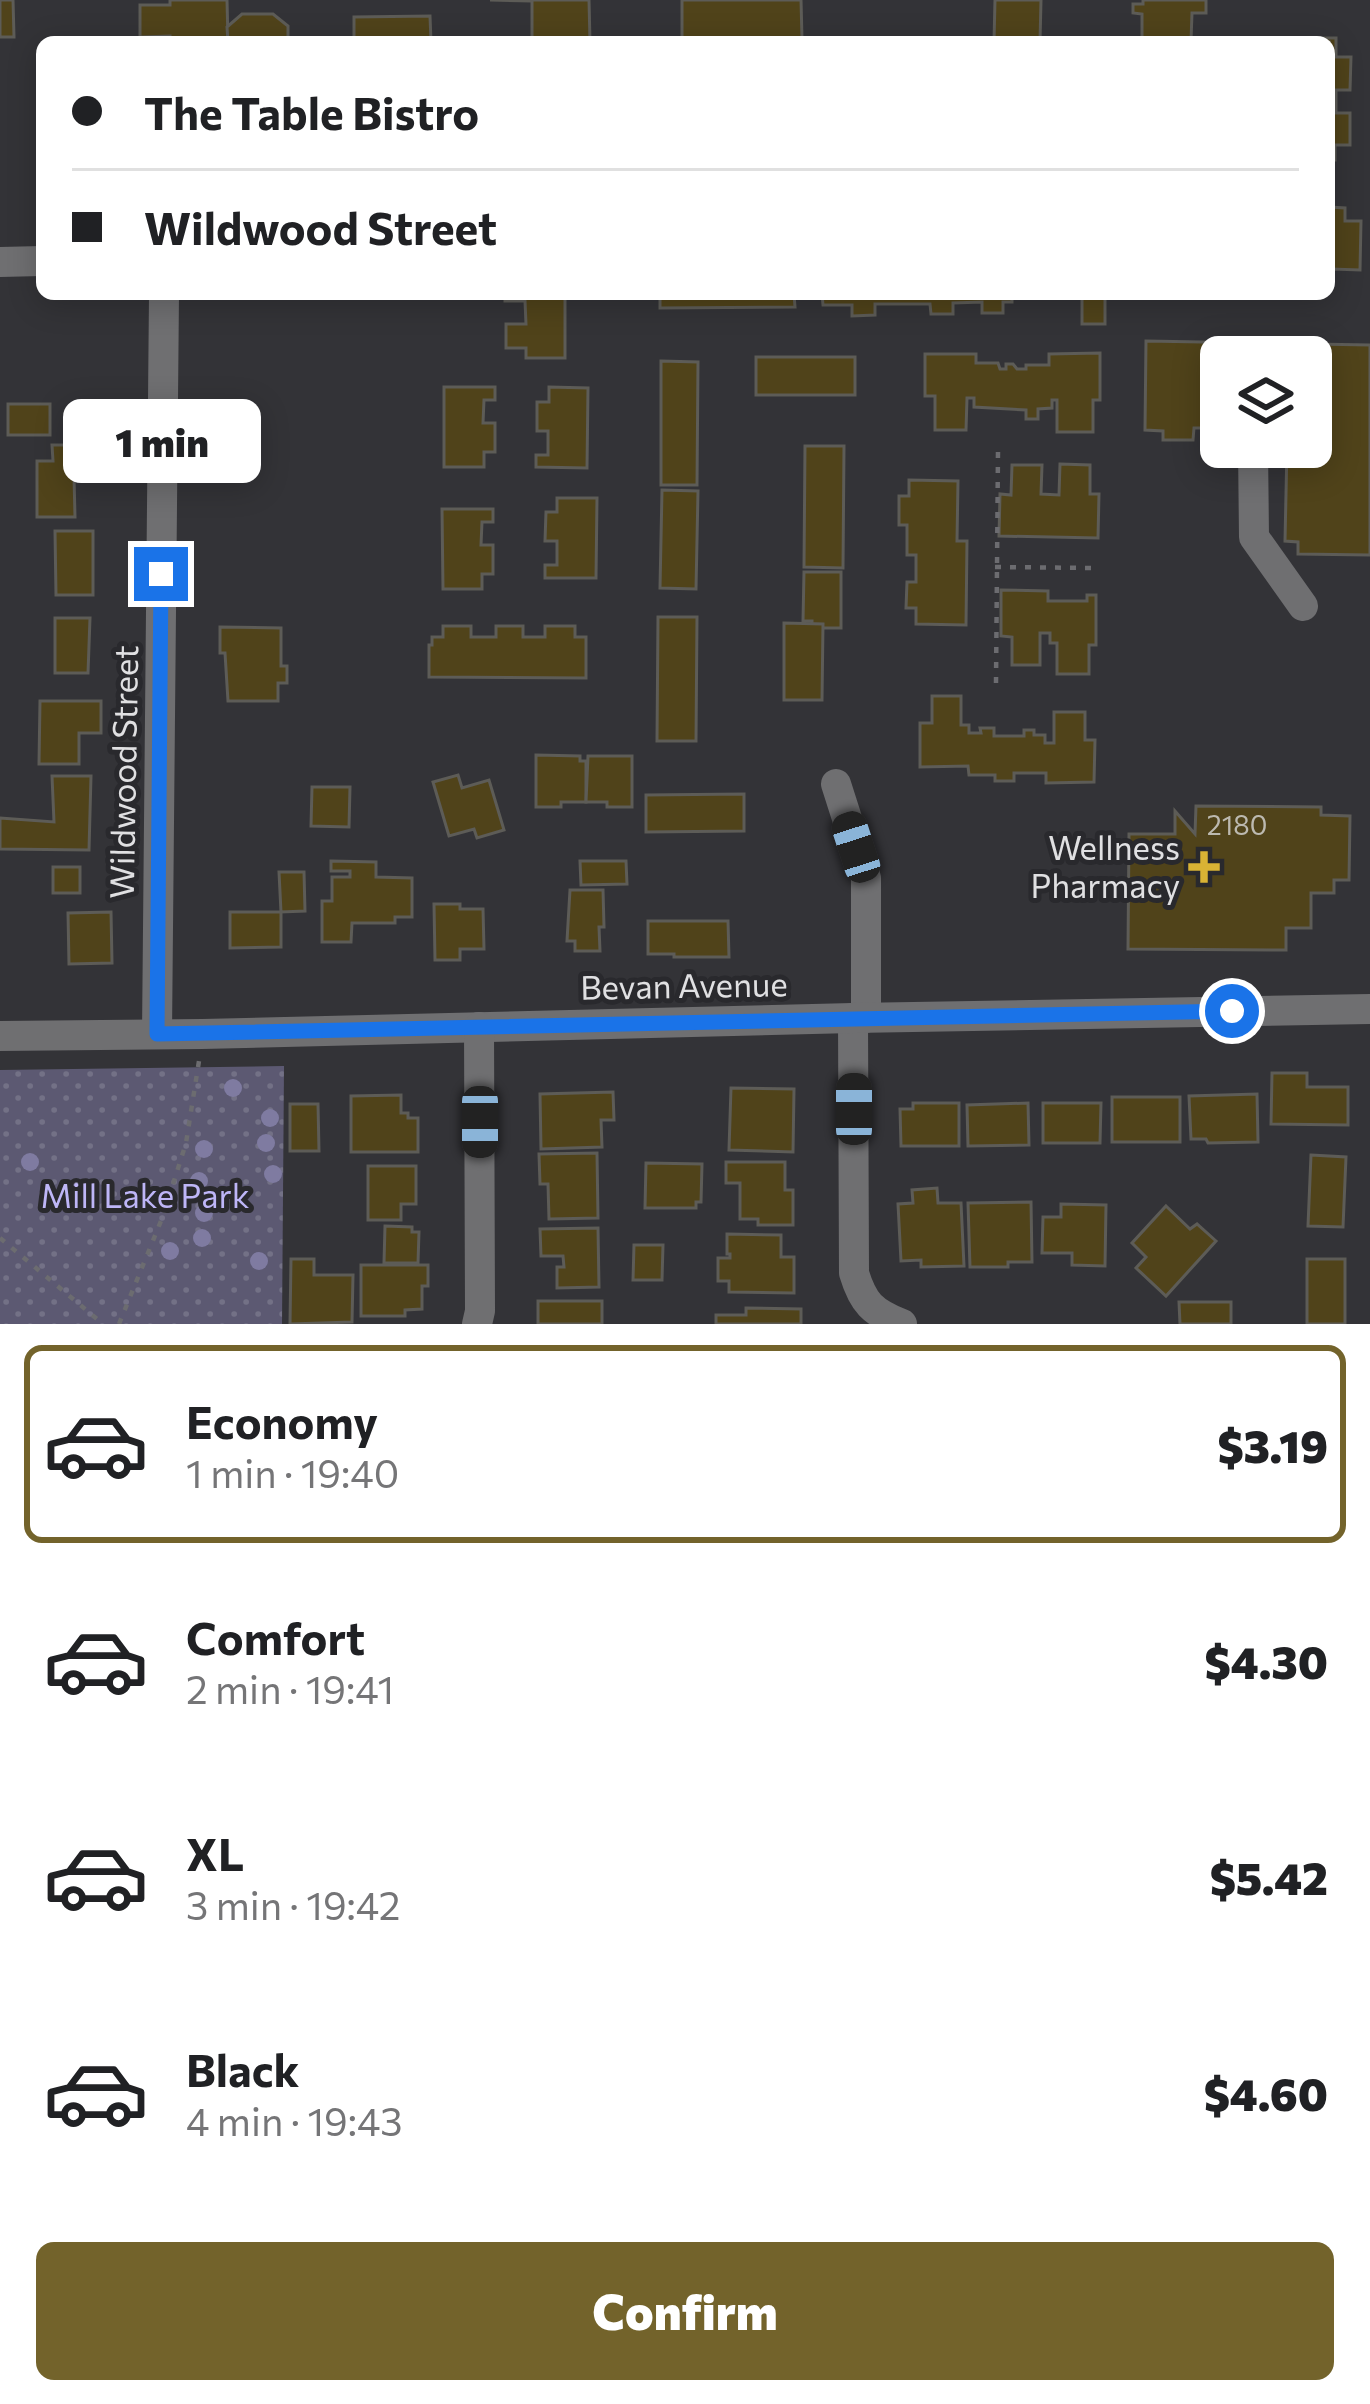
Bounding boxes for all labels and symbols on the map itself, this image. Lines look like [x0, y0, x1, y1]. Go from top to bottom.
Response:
callout: 1 min [62, 400, 260, 484]
route end [134, 547, 188, 601]
street label: Wildwood Street [100, 645, 145, 899]
car [828, 807, 884, 887]
house number: 2180 [1207, 808, 1267, 841]
place label: Wellness Pharmacy [1030, 826, 1180, 905]
marker: Wellness Pharmacy [1191, 854, 1217, 880]
street label: Bevan Avenue [580, 962, 788, 1007]
route start [1205, 984, 1259, 1038]
car [836, 1073, 872, 1145]
car [462, 1086, 498, 1158]
park label: Mill Lake Park [40, 1174, 250, 1215]

